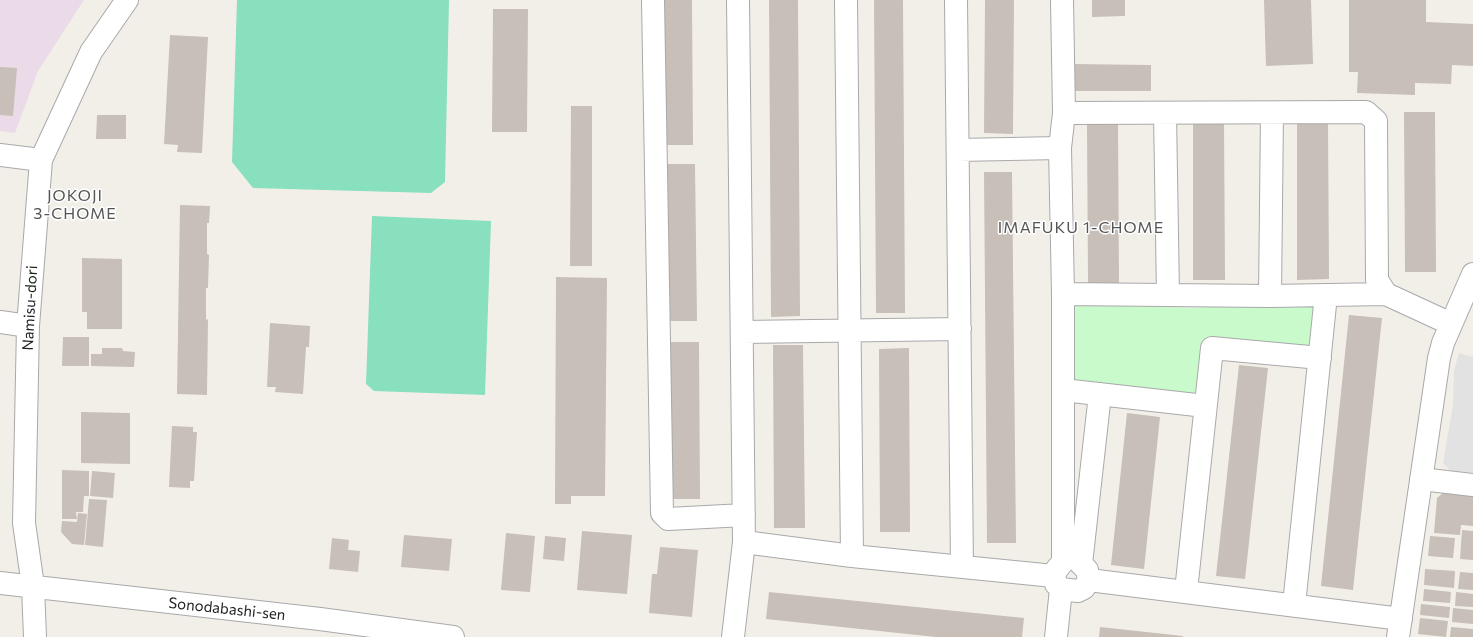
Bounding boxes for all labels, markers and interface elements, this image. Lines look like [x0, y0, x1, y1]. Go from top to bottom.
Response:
district label: JOKOJI 3-CHOME [33, 186, 117, 224]
district label: IMAFUKU 1-CHOME [998, 218, 1164, 238]
street label: Namisu-dori [19, 265, 41, 351]
street label: Sonodabashi-sen [168, 594, 286, 624]

